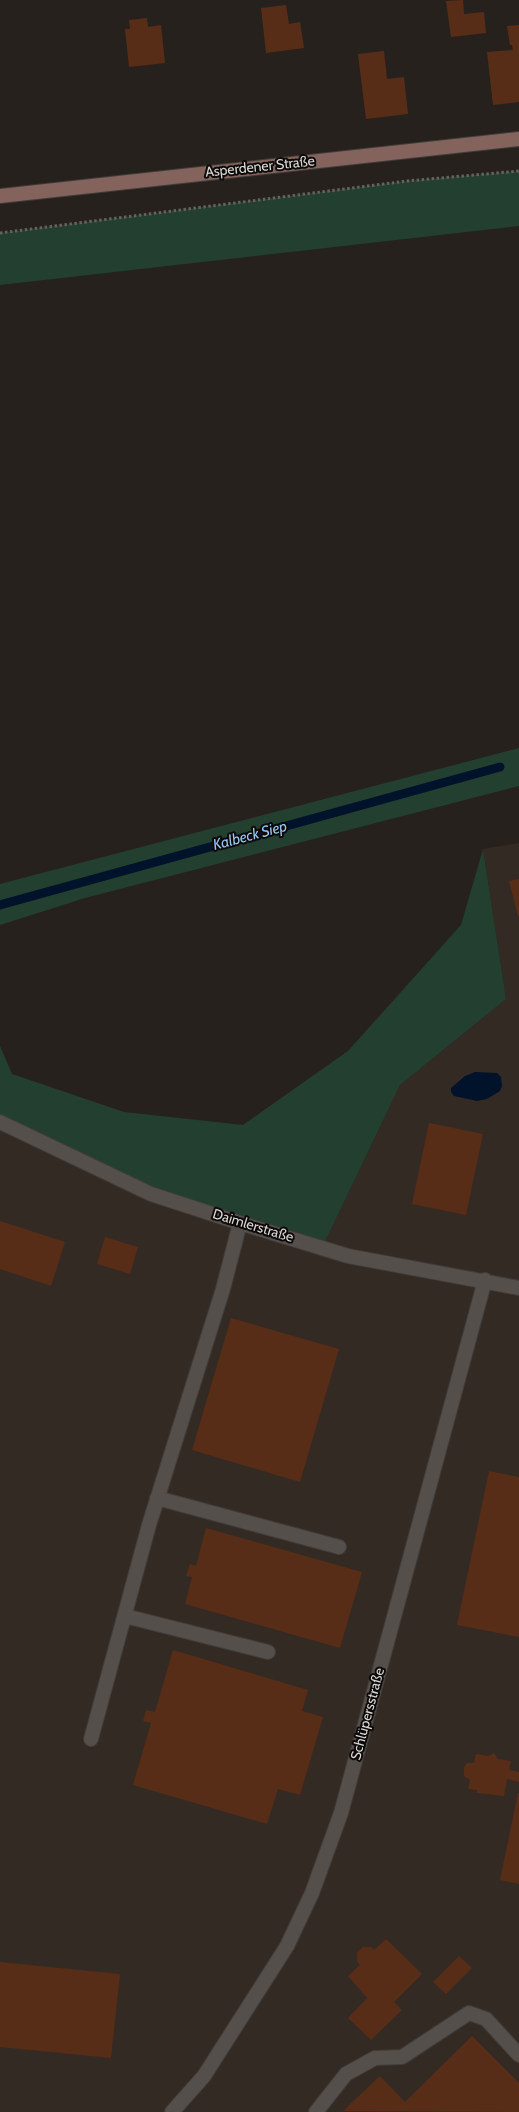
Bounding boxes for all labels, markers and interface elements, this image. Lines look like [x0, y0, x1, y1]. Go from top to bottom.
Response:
street label: Asperdener Straße [204, 153, 316, 181]
water label: Kalbeck Siep [211, 817, 289, 855]
street label: Daimlerstraße [211, 1206, 295, 1246]
street label: Schlüpersstraße [348, 1666, 388, 1762]

